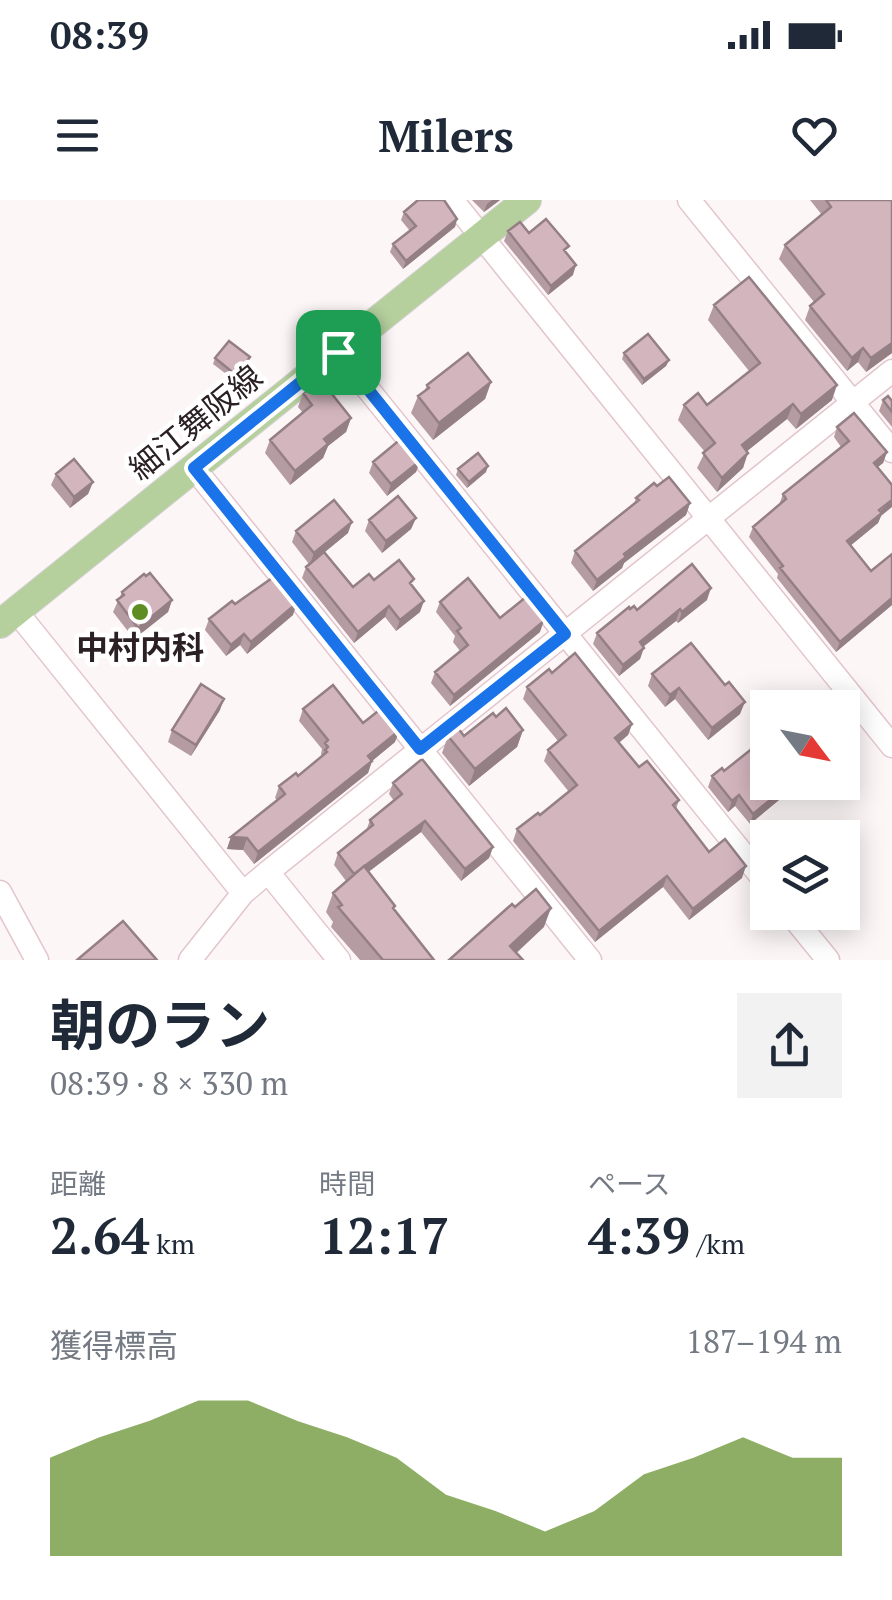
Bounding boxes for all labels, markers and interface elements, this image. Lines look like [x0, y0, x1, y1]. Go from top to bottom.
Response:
text: 08:39 [50, 10, 149, 60]
text: Milers [378, 105, 514, 165]
icon: menu [50, 108, 105, 163]
icon: heart [787, 108, 842, 163]
pin [296, 310, 381, 395]
icon: arrive [311, 325, 366, 380]
street label: 細江舞阪線 [120, 355, 270, 489]
marker: 中村内科 [129, 601, 151, 623]
place label: 中村内科 [76, 626, 204, 668]
north arrow [750, 690, 860, 800]
map controls [750, 690, 860, 930]
button: layers [750, 820, 860, 930]
text: 朝のラン [50, 988, 270, 1061]
button: share [737, 993, 842, 1098]
text: 08:39 · 8 × 330 m [50, 1062, 288, 1104]
text: 距離 [50, 1165, 106, 1202]
text: 時間 [319, 1165, 375, 1202]
text: ペース [588, 1165, 671, 1202]
text: 2.64 [50, 1202, 150, 1268]
text: 12:17 [319, 1202, 449, 1268]
text: 4:39 [588, 1202, 690, 1268]
text: km [150, 1225, 195, 1262]
text: /km [690, 1225, 745, 1262]
text: 187–194 m [686, 1320, 842, 1362]
text: 獲得標高 [50, 1324, 178, 1366]

